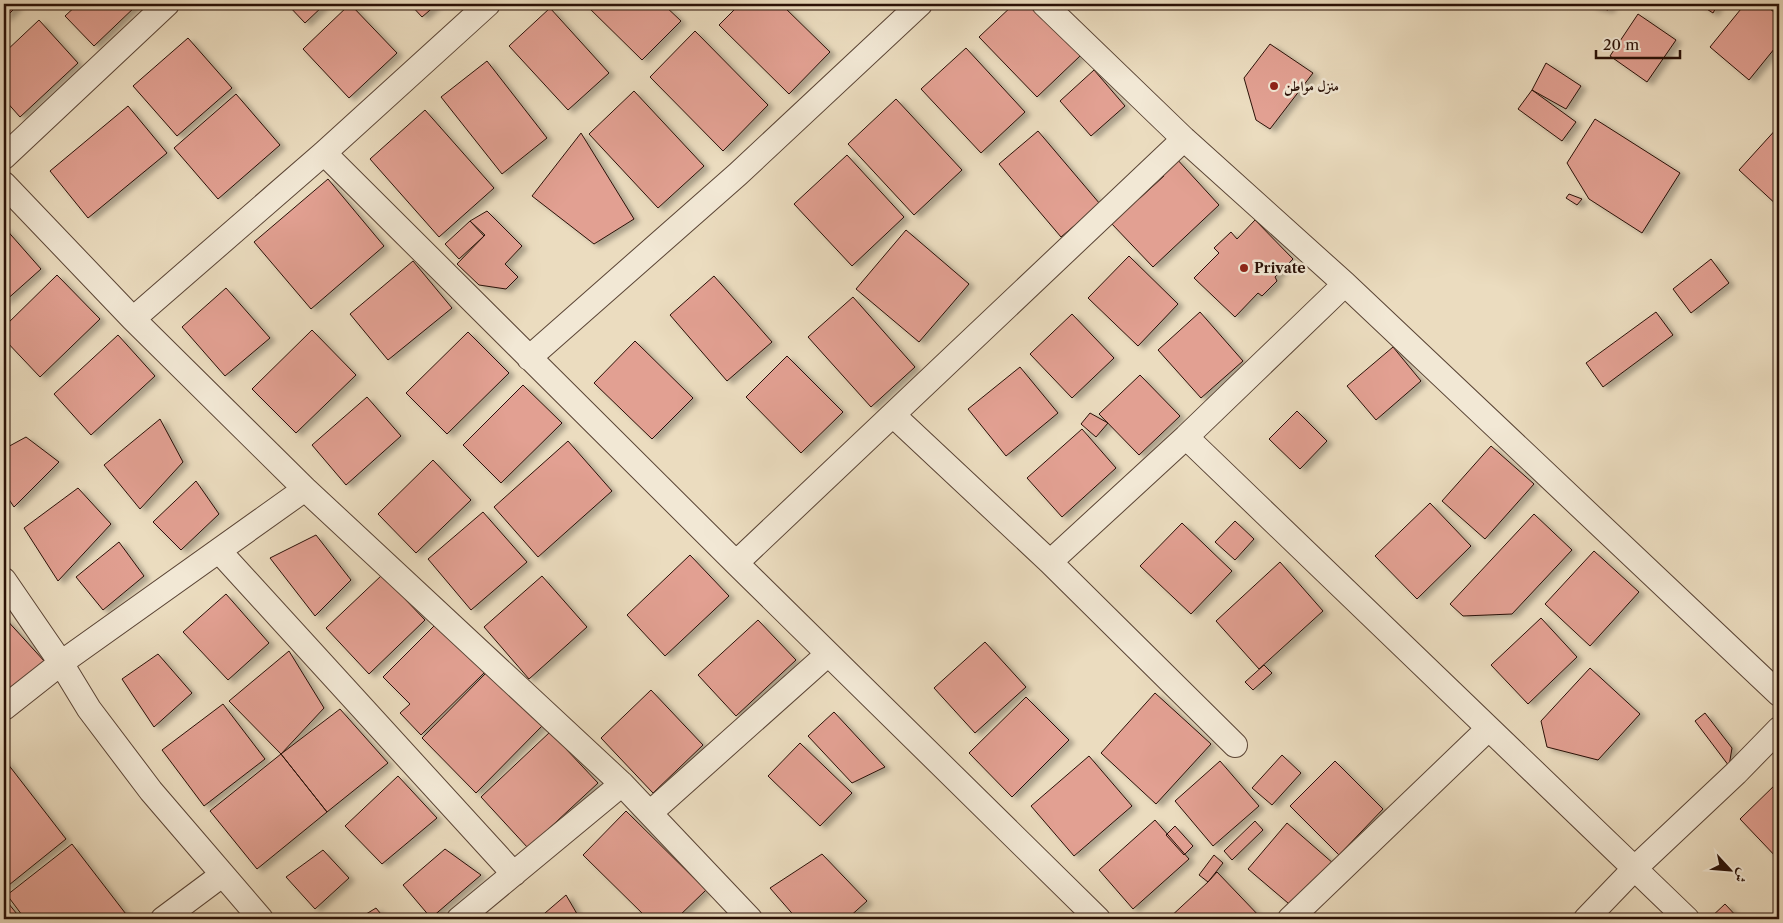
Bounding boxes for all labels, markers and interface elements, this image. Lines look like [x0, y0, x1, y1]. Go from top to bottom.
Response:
scale bar [1596, 28, 1679, 60]
text: 20 m [1603, 35, 1639, 54]
place label: منزل مواطن [1284, 77, 1339, 96]
marker: منزل مواطن [1268, 80, 1280, 92]
place label: Private [1254, 259, 1306, 277]
marker: Private [1238, 262, 1250, 274]
north arrow [1706, 846, 1756, 896]
text: ش [1731, 866, 1753, 886]

